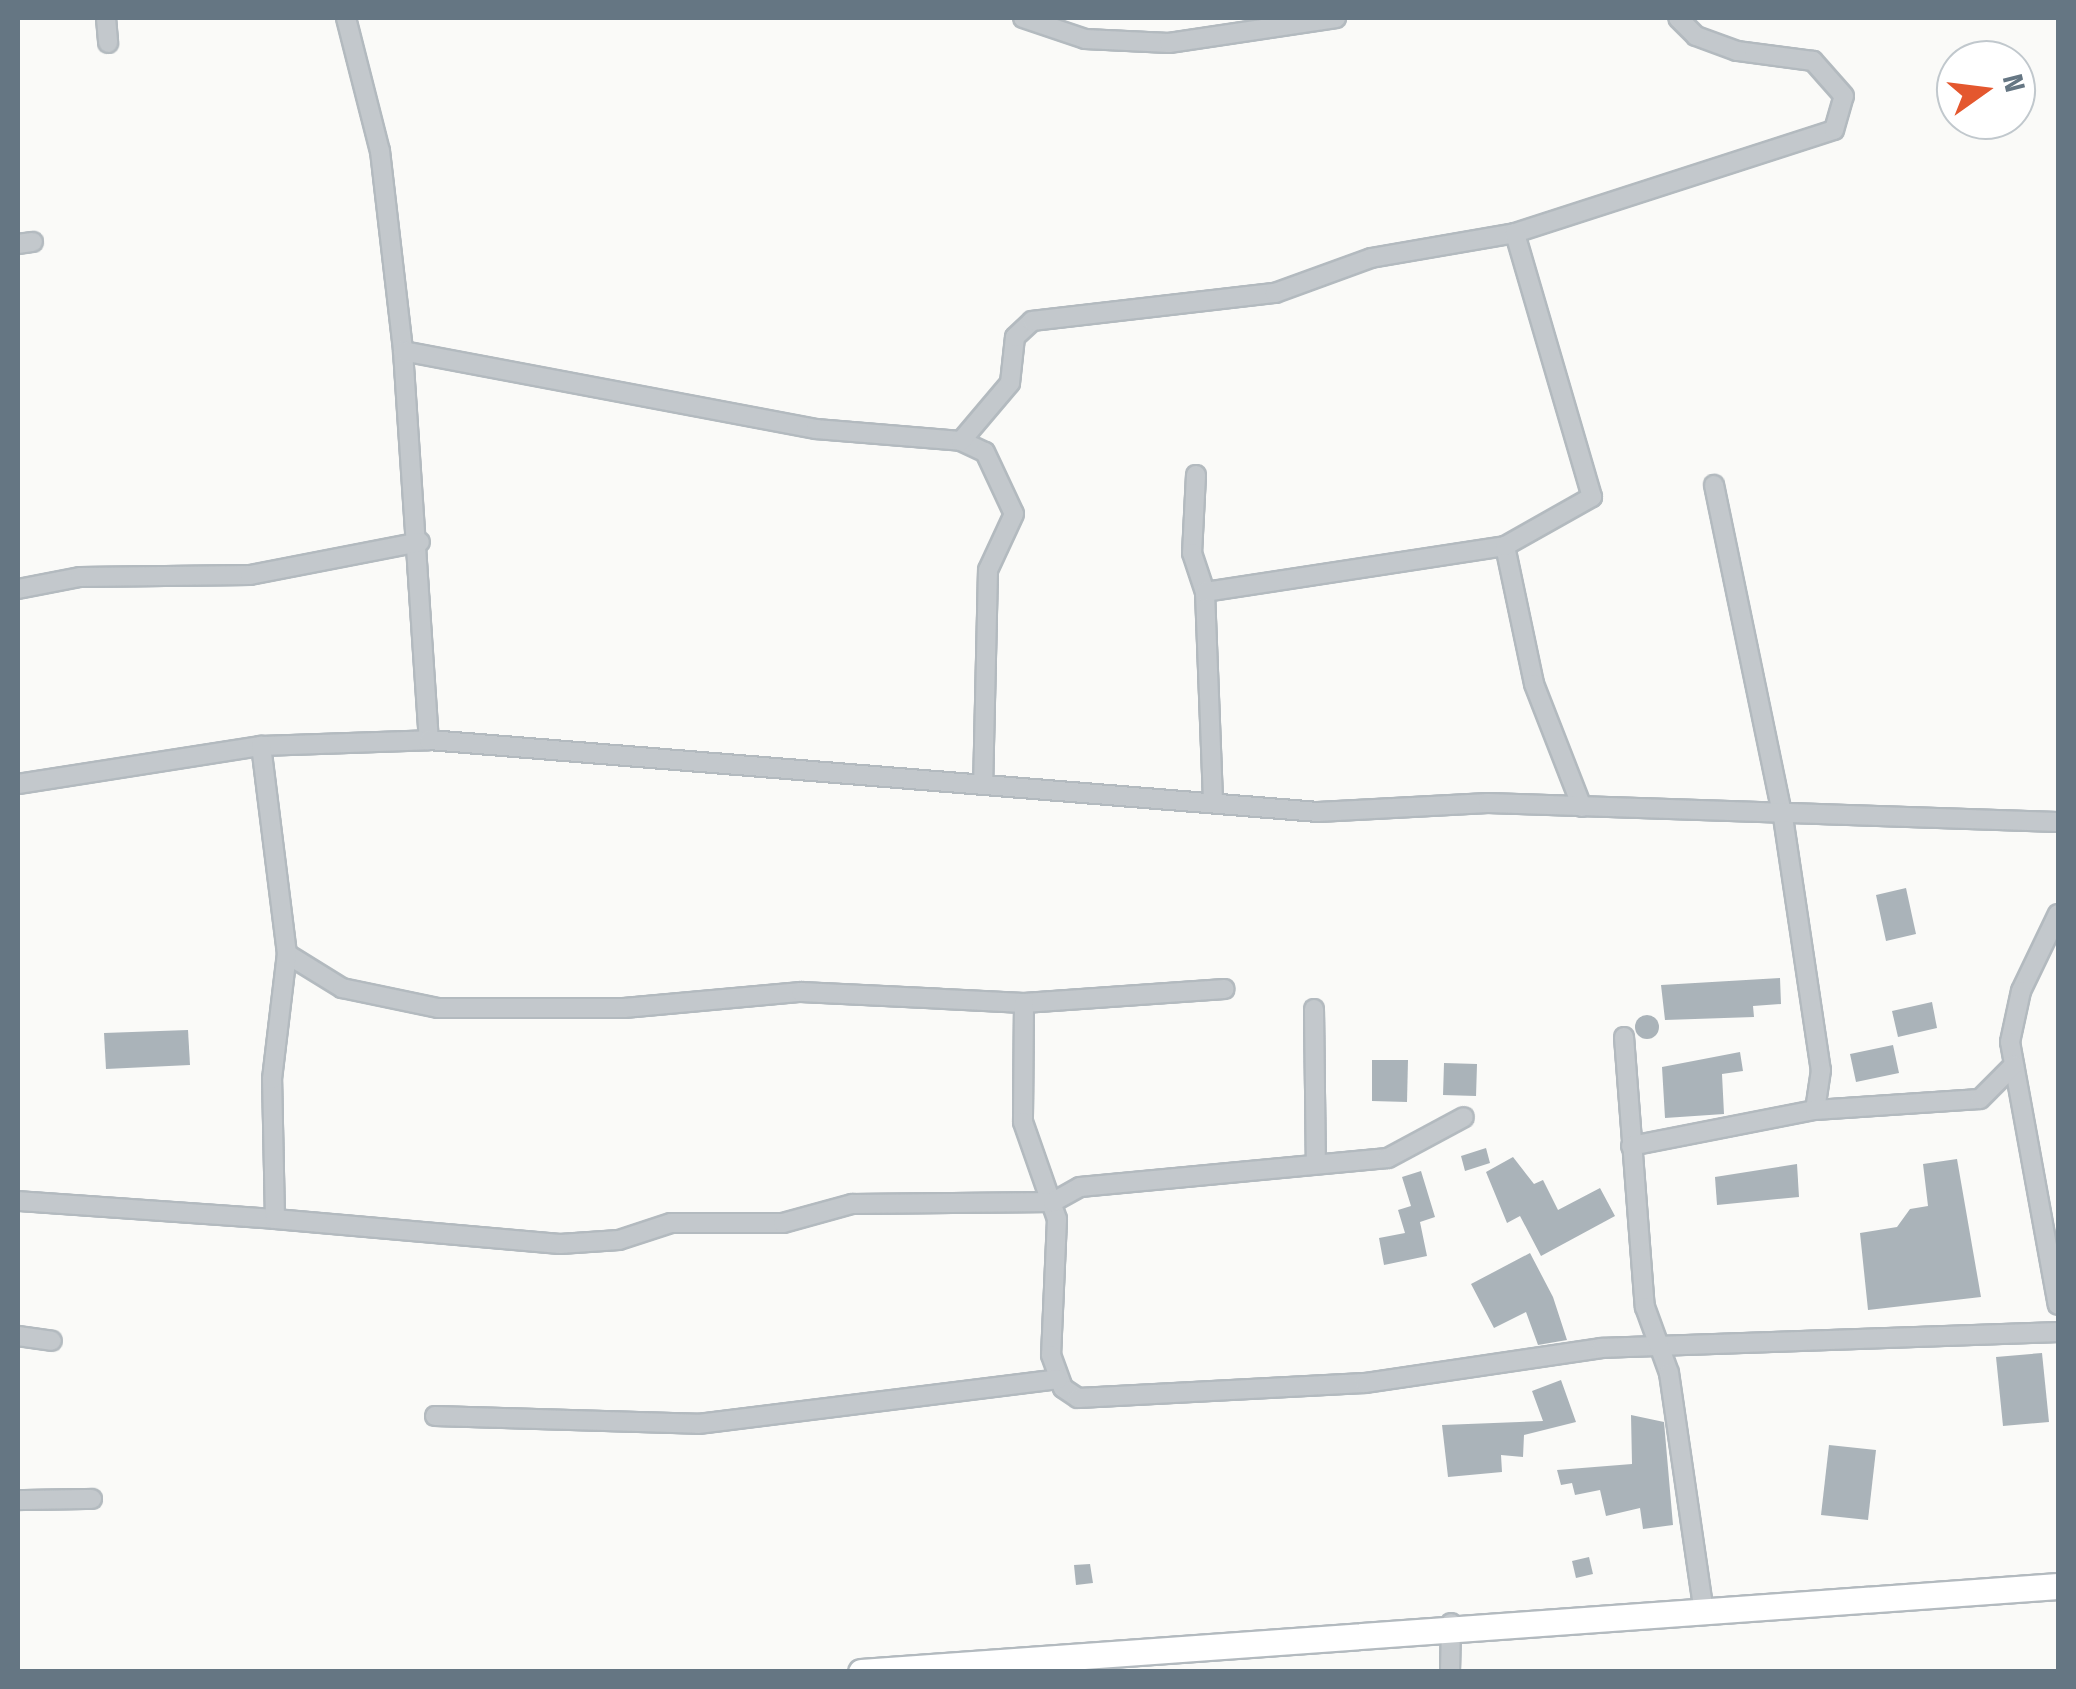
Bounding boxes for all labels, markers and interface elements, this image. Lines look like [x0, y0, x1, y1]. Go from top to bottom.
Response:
north arrow [1936, 40, 2036, 140]
text: N [1996, 71, 2032, 95]

